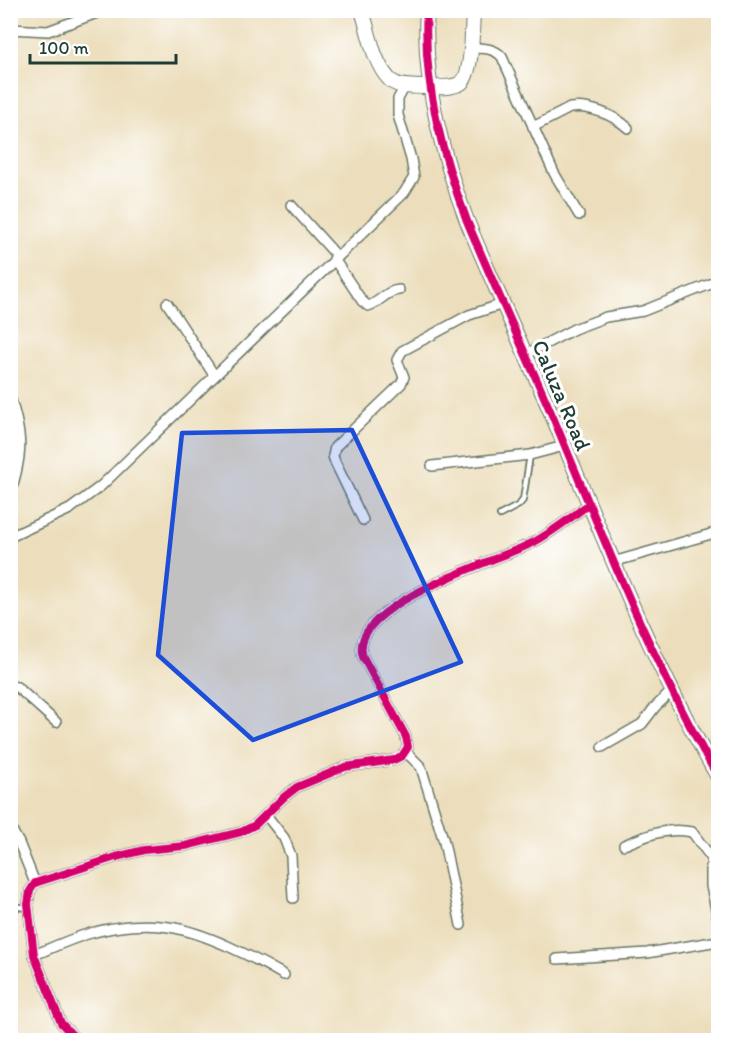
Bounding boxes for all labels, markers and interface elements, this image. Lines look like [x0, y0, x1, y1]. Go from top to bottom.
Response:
scale bar [30, 27, 176, 65]
text: 100 m [39, 37, 89, 59]
street label: Caluza Road [526, 336, 597, 455]

